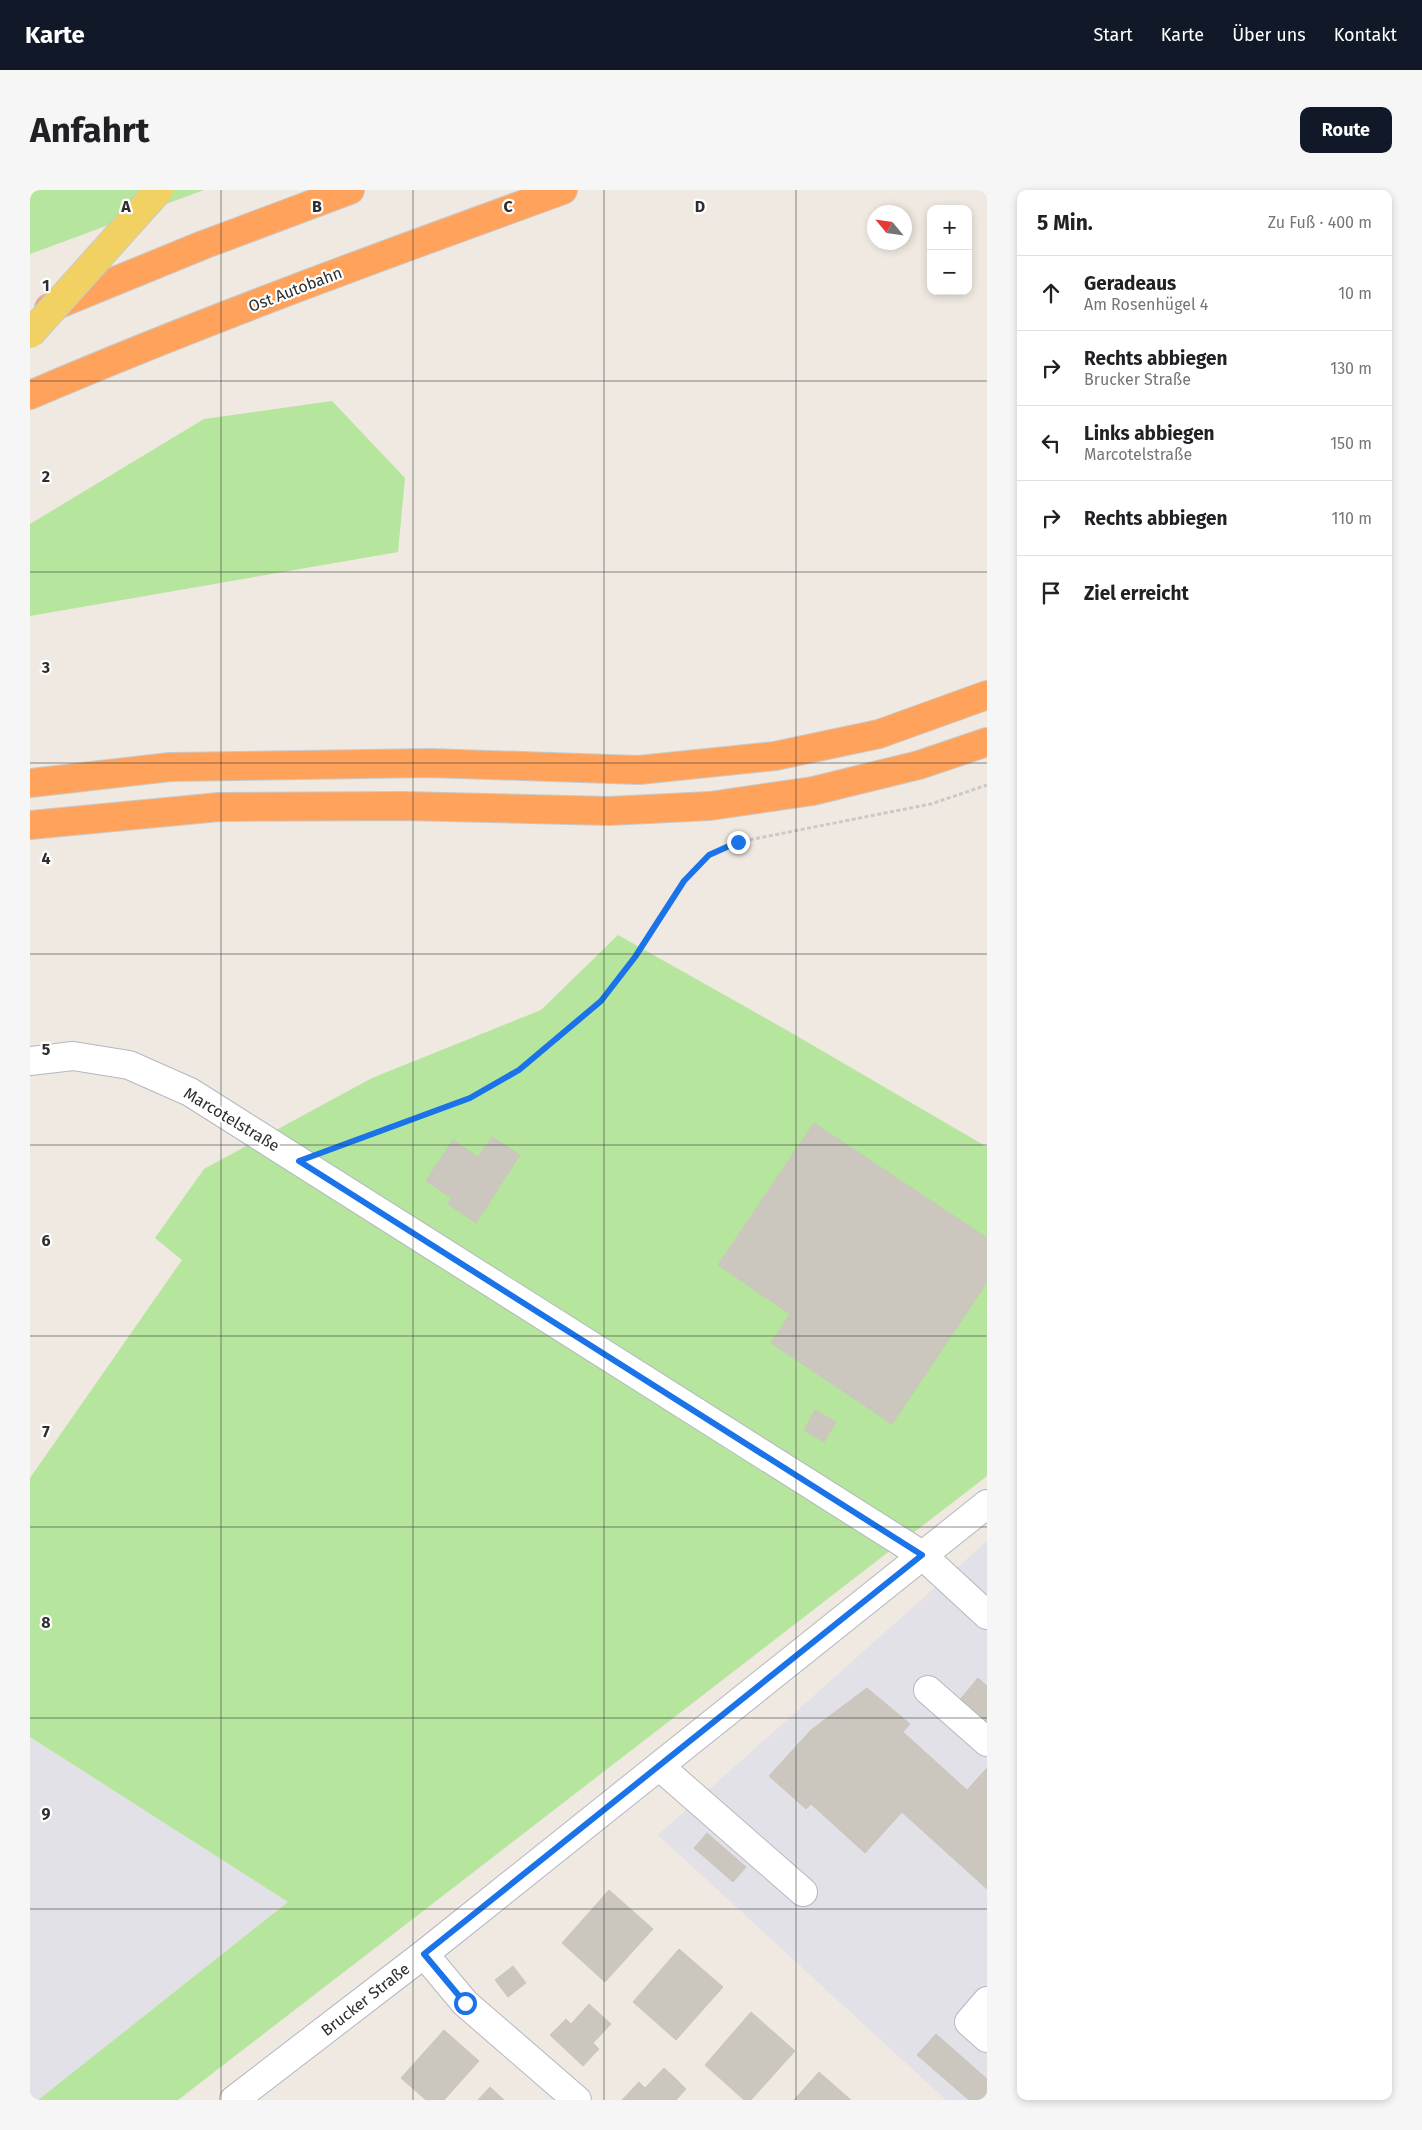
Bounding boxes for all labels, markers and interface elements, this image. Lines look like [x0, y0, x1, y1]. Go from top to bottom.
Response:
text: Karte [25, 21, 85, 49]
text: Start [1093, 24, 1133, 46]
text: Karte [1161, 24, 1204, 46]
text: Über uns [1232, 24, 1306, 46]
text: Kontakt [1334, 24, 1397, 46]
button: Route [1300, 107, 1392, 153]
text: Anfahrt [30, 109, 149, 151]
text: A [120, 197, 131, 216]
text: B [312, 197, 322, 216]
text: C [503, 197, 513, 216]
text: D [695, 197, 705, 216]
north arrow [867, 205, 912, 250]
map controls [927, 205, 972, 295]
button: + [927, 205, 972, 250]
text: 5 Min. [1037, 210, 1093, 236]
text: Zu Fuß · 400 m [1268, 213, 1372, 232]
button: − [927, 250, 972, 295]
street label: Ost Autobahn [246, 263, 345, 316]
text: Geradeaus [1084, 272, 1176, 295]
text: 1 [42, 276, 50, 295]
icon: ahead [1037, 279, 1065, 307]
text: 10 m [1338, 284, 1372, 303]
text: Am Rosenhügel 4 [1084, 295, 1208, 314]
text: Rechts abbiegen [1084, 347, 1227, 370]
icon: right [1037, 354, 1065, 382]
text: 130 m [1330, 359, 1372, 378]
text: Brucker Straße [1084, 370, 1191, 389]
text: Links abbiegen [1084, 422, 1215, 445]
icon: left [1037, 429, 1065, 457]
text: 150 m [1330, 434, 1372, 453]
text: Marcotelstraße [1084, 445, 1192, 464]
text: 2 [42, 467, 50, 486]
icon: right [1037, 504, 1065, 532]
text: Rechts abbiegen [1084, 507, 1227, 530]
text: 110 m [1331, 509, 1372, 528]
icon: arrive [1037, 579, 1065, 607]
text: Ziel erreicht [1084, 582, 1189, 605]
text: 3 [41, 658, 50, 677]
route end [727, 831, 750, 854]
text: 4 [41, 849, 51, 868]
text: 5 [42, 1040, 51, 1059]
street label: Marcotelstraße [180, 1083, 283, 1155]
text: 6 [41, 1231, 51, 1250]
text: 7 [42, 1422, 50, 1441]
text: 8 [41, 1613, 51, 1632]
text: 9 [42, 1804, 51, 1823]
street label: Brucker Straße [317, 1959, 413, 2040]
route start [454, 1992, 477, 2015]

